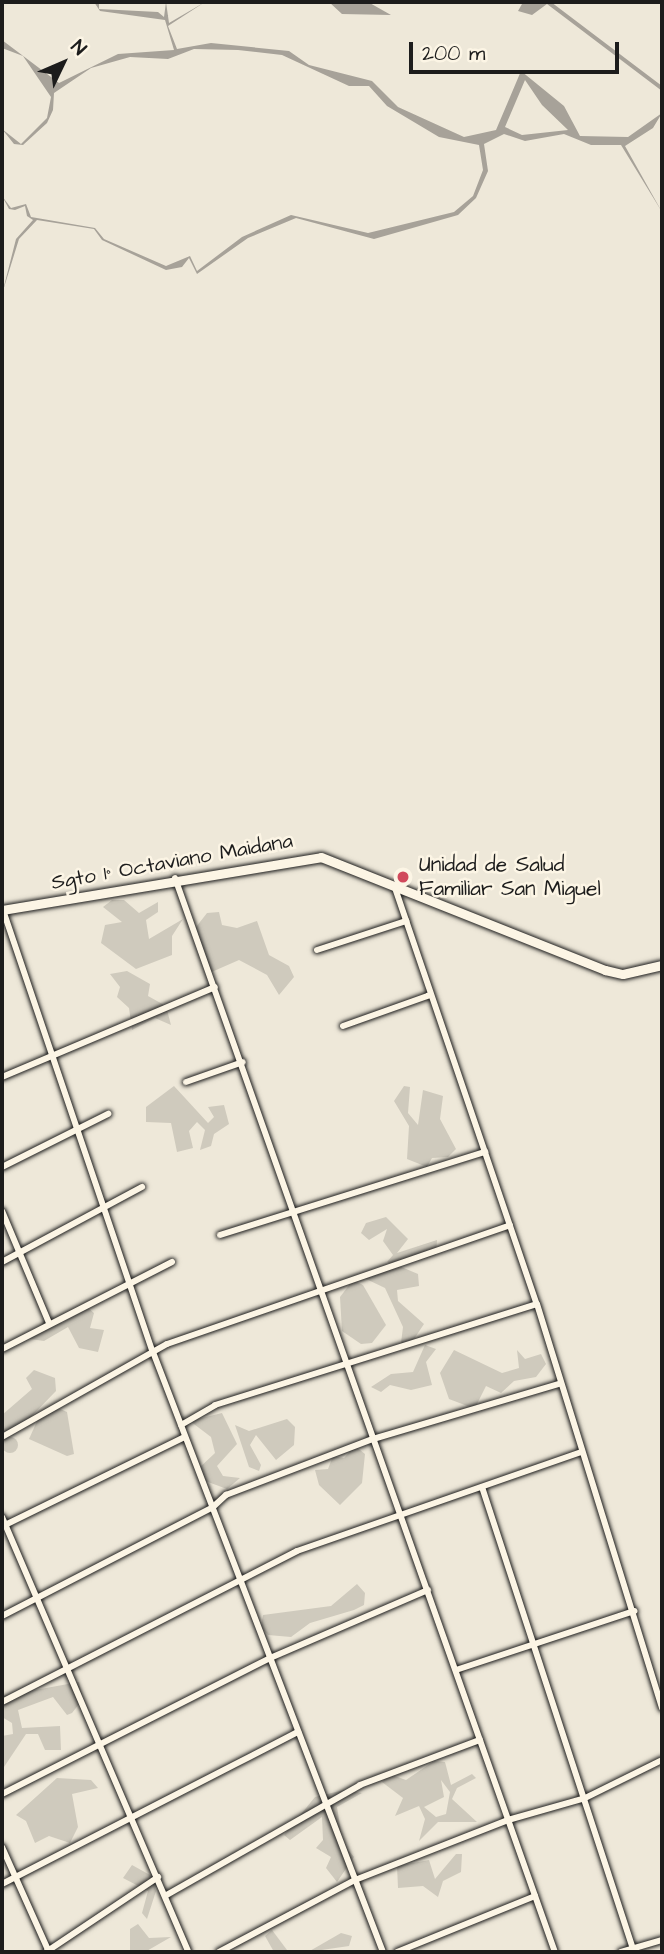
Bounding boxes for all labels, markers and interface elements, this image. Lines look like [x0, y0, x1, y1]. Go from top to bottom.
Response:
north arrow [28, 28, 98, 98]
scale bar [412, 28, 622, 72]
text: N [65, 34, 92, 62]
text: 200 m [422, 39, 485, 68]
street label: Sgto 1° Octaviano Maidana [49, 828, 295, 896]
place label: Unidad de Salud Familiar San Miguel [419, 852, 601, 902]
marker: Unidad de Salud Familiar San Miguel [393, 867, 413, 887]

